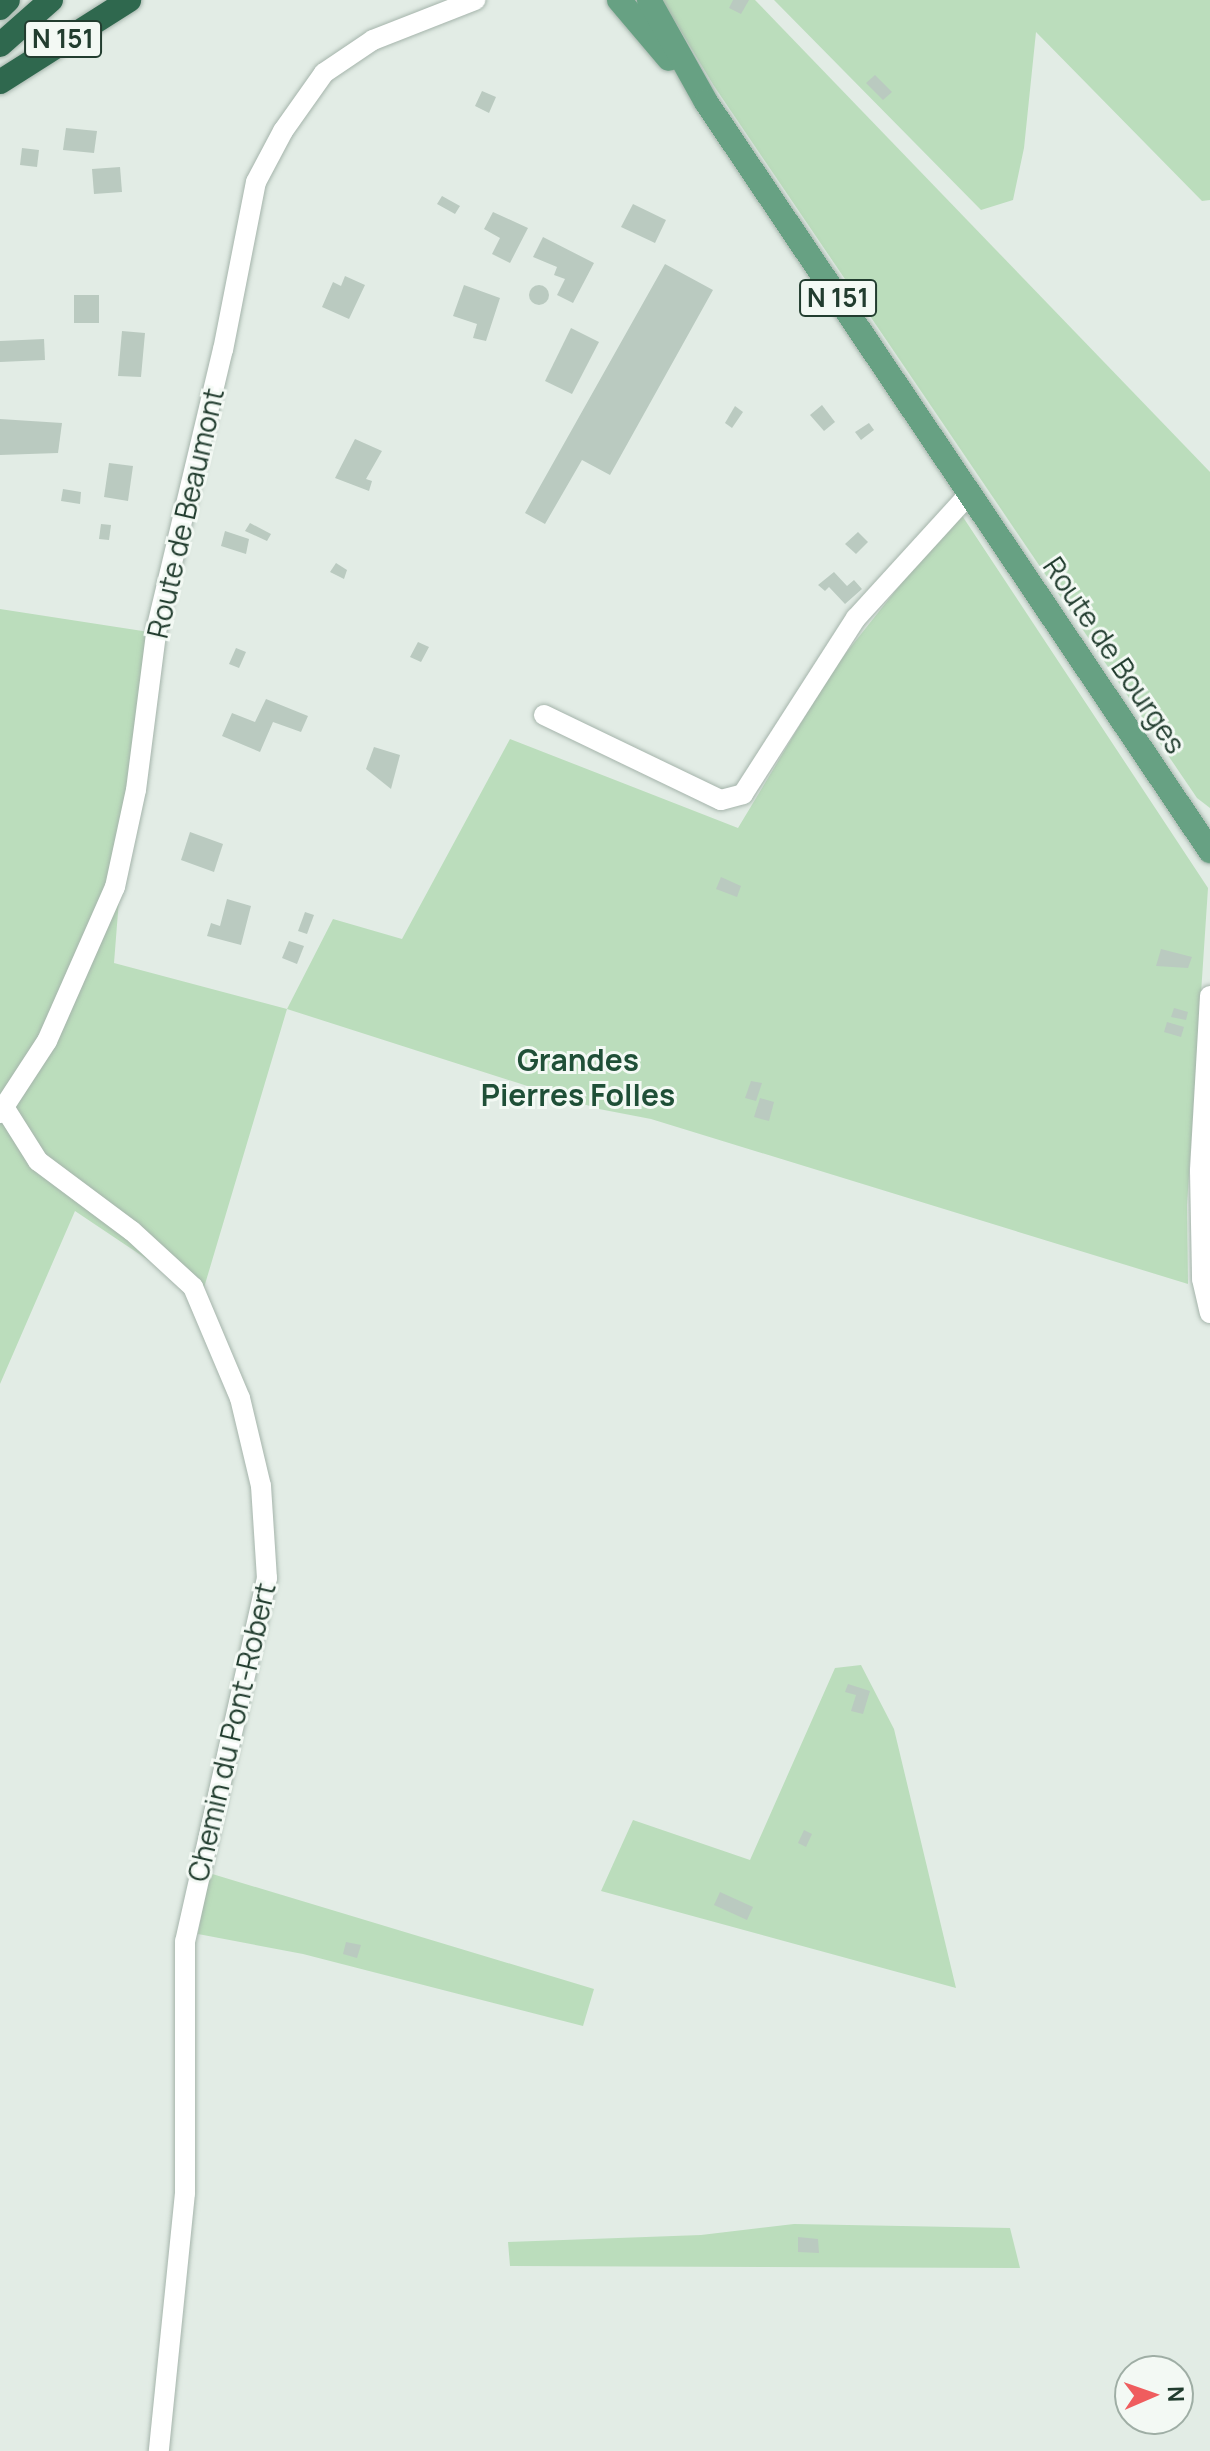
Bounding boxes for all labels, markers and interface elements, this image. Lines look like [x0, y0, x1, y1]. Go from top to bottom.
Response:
road number: N 151 [23, 17, 103, 61]
road number: N 151 [798, 276, 878, 320]
street label: Route de Beaumont [140, 385, 230, 641]
street label: Route de Bourges [1037, 550, 1193, 760]
district label: Grandes Pierres Folles [481, 1042, 675, 1112]
street label: Chemin du Pont-Robert [180, 1579, 282, 1885]
north arrow [1114, 2355, 1194, 2435]
text: N [1161, 2386, 1191, 2403]

